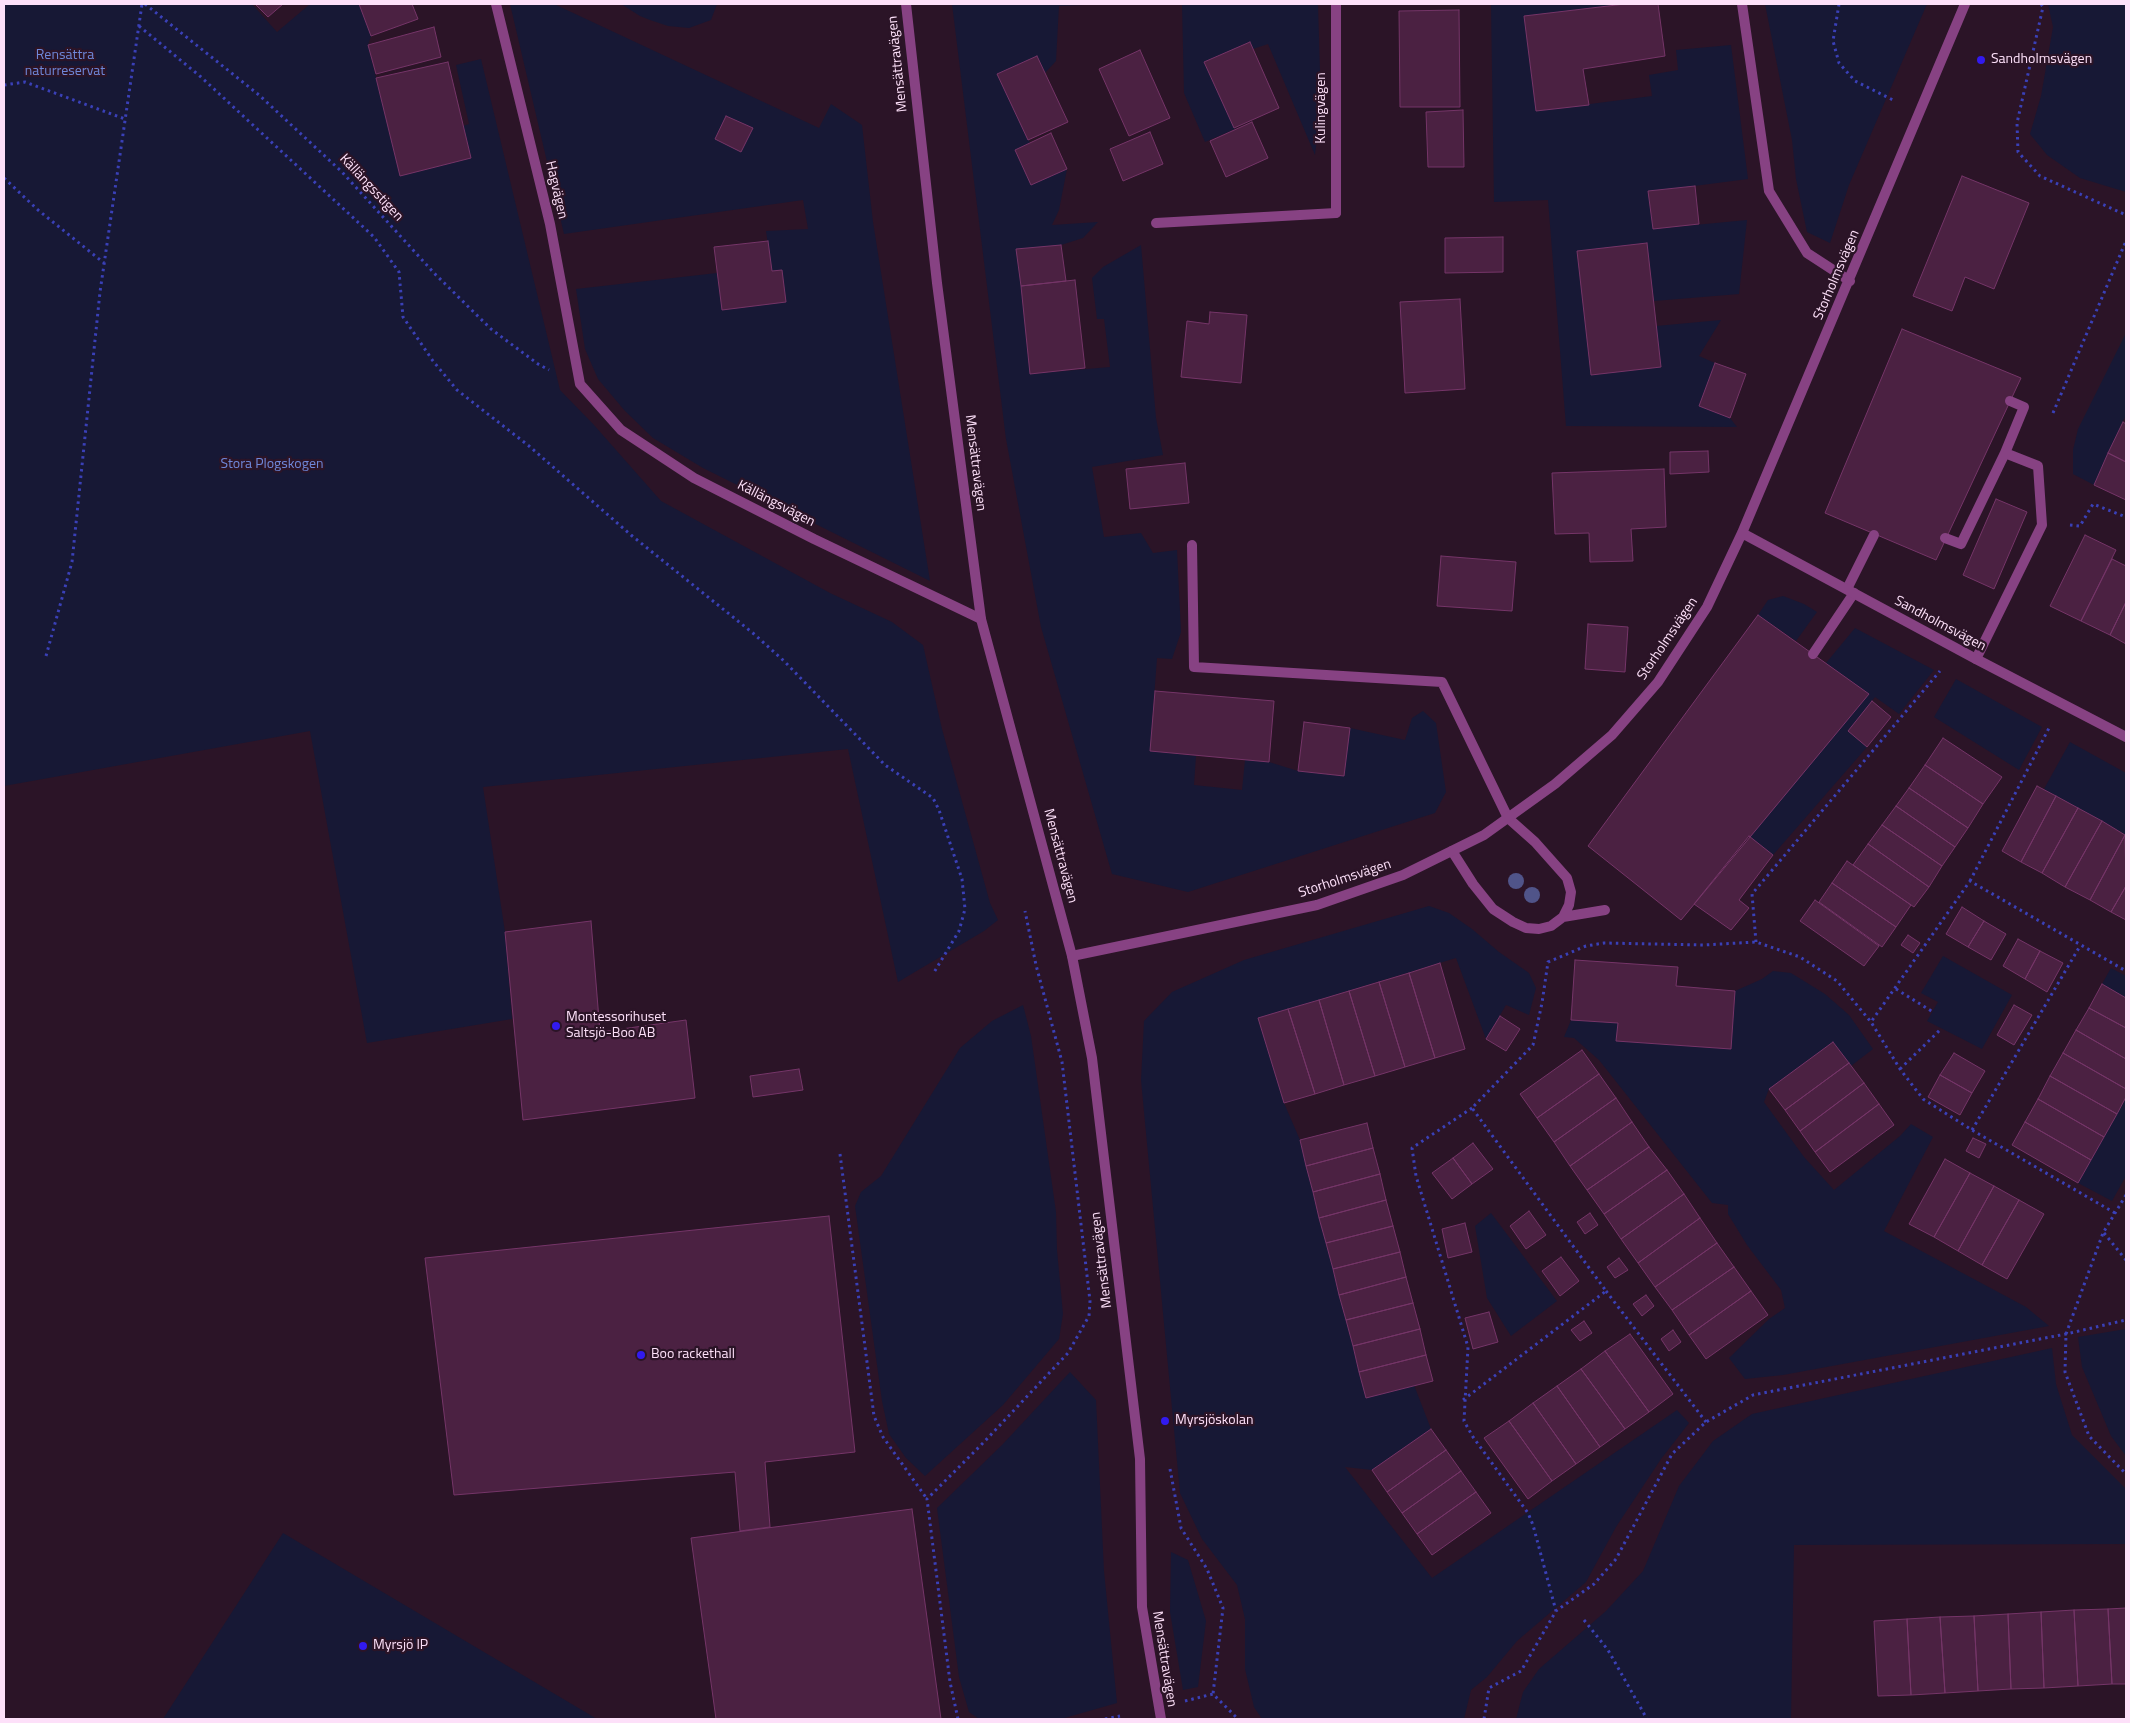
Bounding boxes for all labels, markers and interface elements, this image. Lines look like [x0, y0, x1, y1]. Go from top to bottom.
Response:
street label: Mensättravägen [885, 15, 911, 113]
park label: Rensättra naturreservat [25, 48, 105, 80]
place label: Sandholmsvägen [1991, 52, 2092, 68]
marker: Sandholmsvägen [1975, 54, 1987, 66]
street label: Kulingvägen [1314, 72, 1330, 144]
street label: Källängsstigen [336, 151, 406, 225]
street label: Hagvägen [541, 159, 571, 221]
street label: Storholmsvägen [1810, 227, 1864, 323]
street label: Mensättravägen [961, 414, 989, 512]
park label: Stora Plogskogen [220, 457, 324, 473]
street label: Källängsvägen [734, 477, 818, 531]
street label: Sandholmsvägen [1891, 593, 1989, 655]
street label: Storholmsvägen [1634, 594, 1702, 684]
street label: Mensättravägen [1039, 807, 1081, 905]
street label: Storholmsvägen [1297, 856, 1393, 902]
place label: Montessorihuset Saltsjö-Boo AB [566, 1010, 666, 1042]
marker: Montessorihuset Saltsjö-Boo AB [550, 1020, 562, 1032]
street label: Mensättravägen [1088, 1211, 1116, 1309]
place label: Boo rackethall [651, 1347, 735, 1363]
marker: Boo rackethall [635, 1349, 647, 1361]
place label: Myrsjöskolan [1175, 1413, 1254, 1429]
marker: Myrsjöskolan [1159, 1415, 1171, 1427]
street label: Mensättravägen [1148, 1610, 1180, 1708]
place label: Myrsjö IP [373, 1638, 428, 1654]
marker: Myrsjö IP [357, 1640, 369, 1652]

